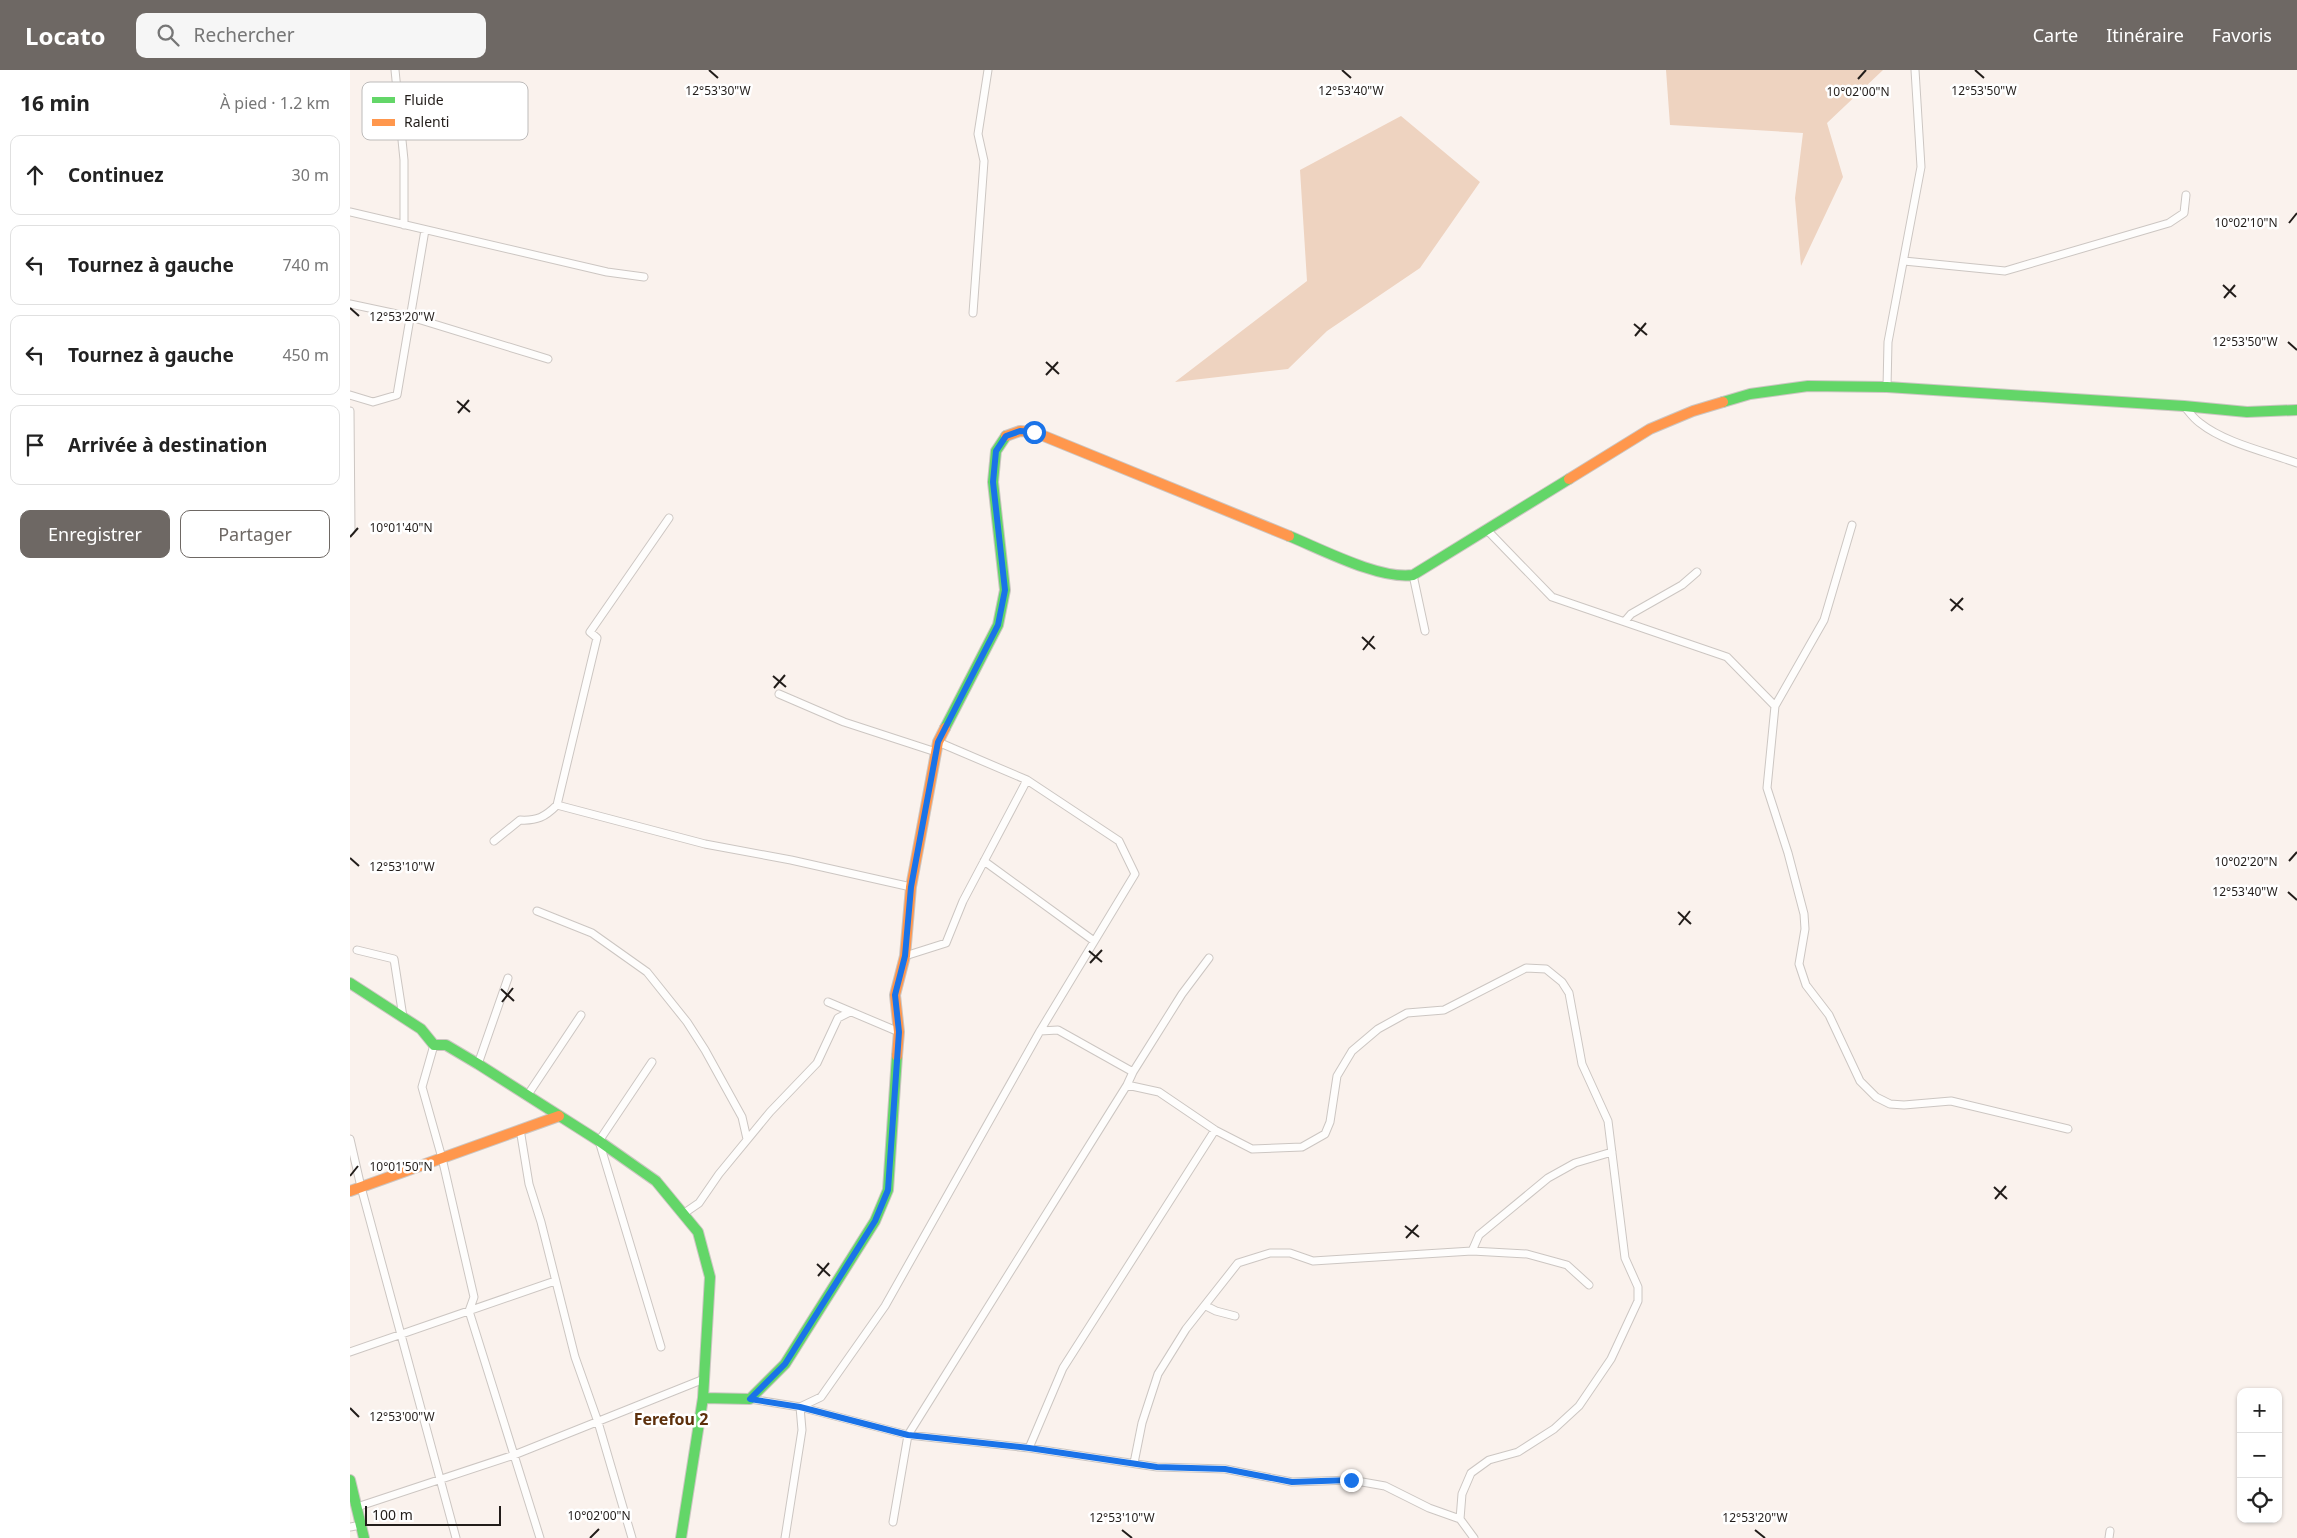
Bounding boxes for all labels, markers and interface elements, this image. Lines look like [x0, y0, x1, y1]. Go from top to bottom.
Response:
search box [136, 13, 486, 58]
text: Locato [25, 19, 106, 52]
icon: search [154, 21, 182, 49]
text: Rechercher [194, 22, 295, 48]
text: Carte [2033, 23, 2078, 47]
text: Itinéraire [2106, 23, 2184, 47]
text: Favoris [2212, 23, 2272, 47]
legend [362, 82, 528, 140]
text: 12°53'30"W [685, 82, 751, 99]
text: 12°53'40"W [1318, 82, 1384, 99]
text: 12°53'50"W [1951, 82, 2017, 99]
text: 10°02'00"N [1826, 83, 1890, 100]
text: 16 min [20, 89, 90, 117]
text: Fluide [404, 90, 444, 109]
text: À pied · 1.2 km [220, 92, 330, 114]
text: Ralenti [404, 112, 449, 131]
icon: ahead [21, 161, 49, 189]
text: Continuez [68, 162, 164, 188]
text: 30 m [292, 164, 329, 186]
text: 10°02'10"N [2214, 214, 2278, 231]
icon: left [21, 251, 49, 279]
text: Tournez à gauche [68, 252, 234, 278]
text: 740 m [282, 254, 329, 276]
text: 12°53'20"W [369, 308, 435, 325]
text: 12°53'50"W [2212, 333, 2278, 350]
icon: left [21, 341, 49, 369]
text: Tournez à gauche [68, 342, 234, 368]
text: 450 m [282, 344, 329, 366]
route start [1023, 421, 1046, 444]
icon: arrive [21, 431, 49, 459]
text: Arrivée à destination [68, 432, 267, 458]
button: Enregistrer [20, 510, 170, 558]
button: Partager [180, 510, 330, 558]
text: 10°01'40"N [369, 519, 433, 536]
text: 10°02'20"N [2214, 853, 2278, 870]
text: 12°53'10"W [369, 858, 435, 875]
text: 12°53'40"W [2212, 883, 2278, 900]
text: 10°01'50"N [369, 1158, 433, 1175]
map controls [2237, 1388, 2282, 1523]
button: + [2237, 1388, 2282, 1433]
text: 12°53'00"W [369, 1408, 435, 1425]
district label: Ferefou 2 [634, 1408, 708, 1430]
button: − [2237, 1433, 2282, 1478]
route end [1340, 1469, 1363, 1492]
button: locate [2237, 1478, 2282, 1523]
scale bar [365, 1503, 501, 1526]
text: 100 m [372, 1505, 413, 1524]
text: 10°02'00"N [567, 1507, 631, 1524]
text: 12°53'10"W [1089, 1509, 1155, 1526]
text: 12°53'20"W [1722, 1509, 1788, 1526]

